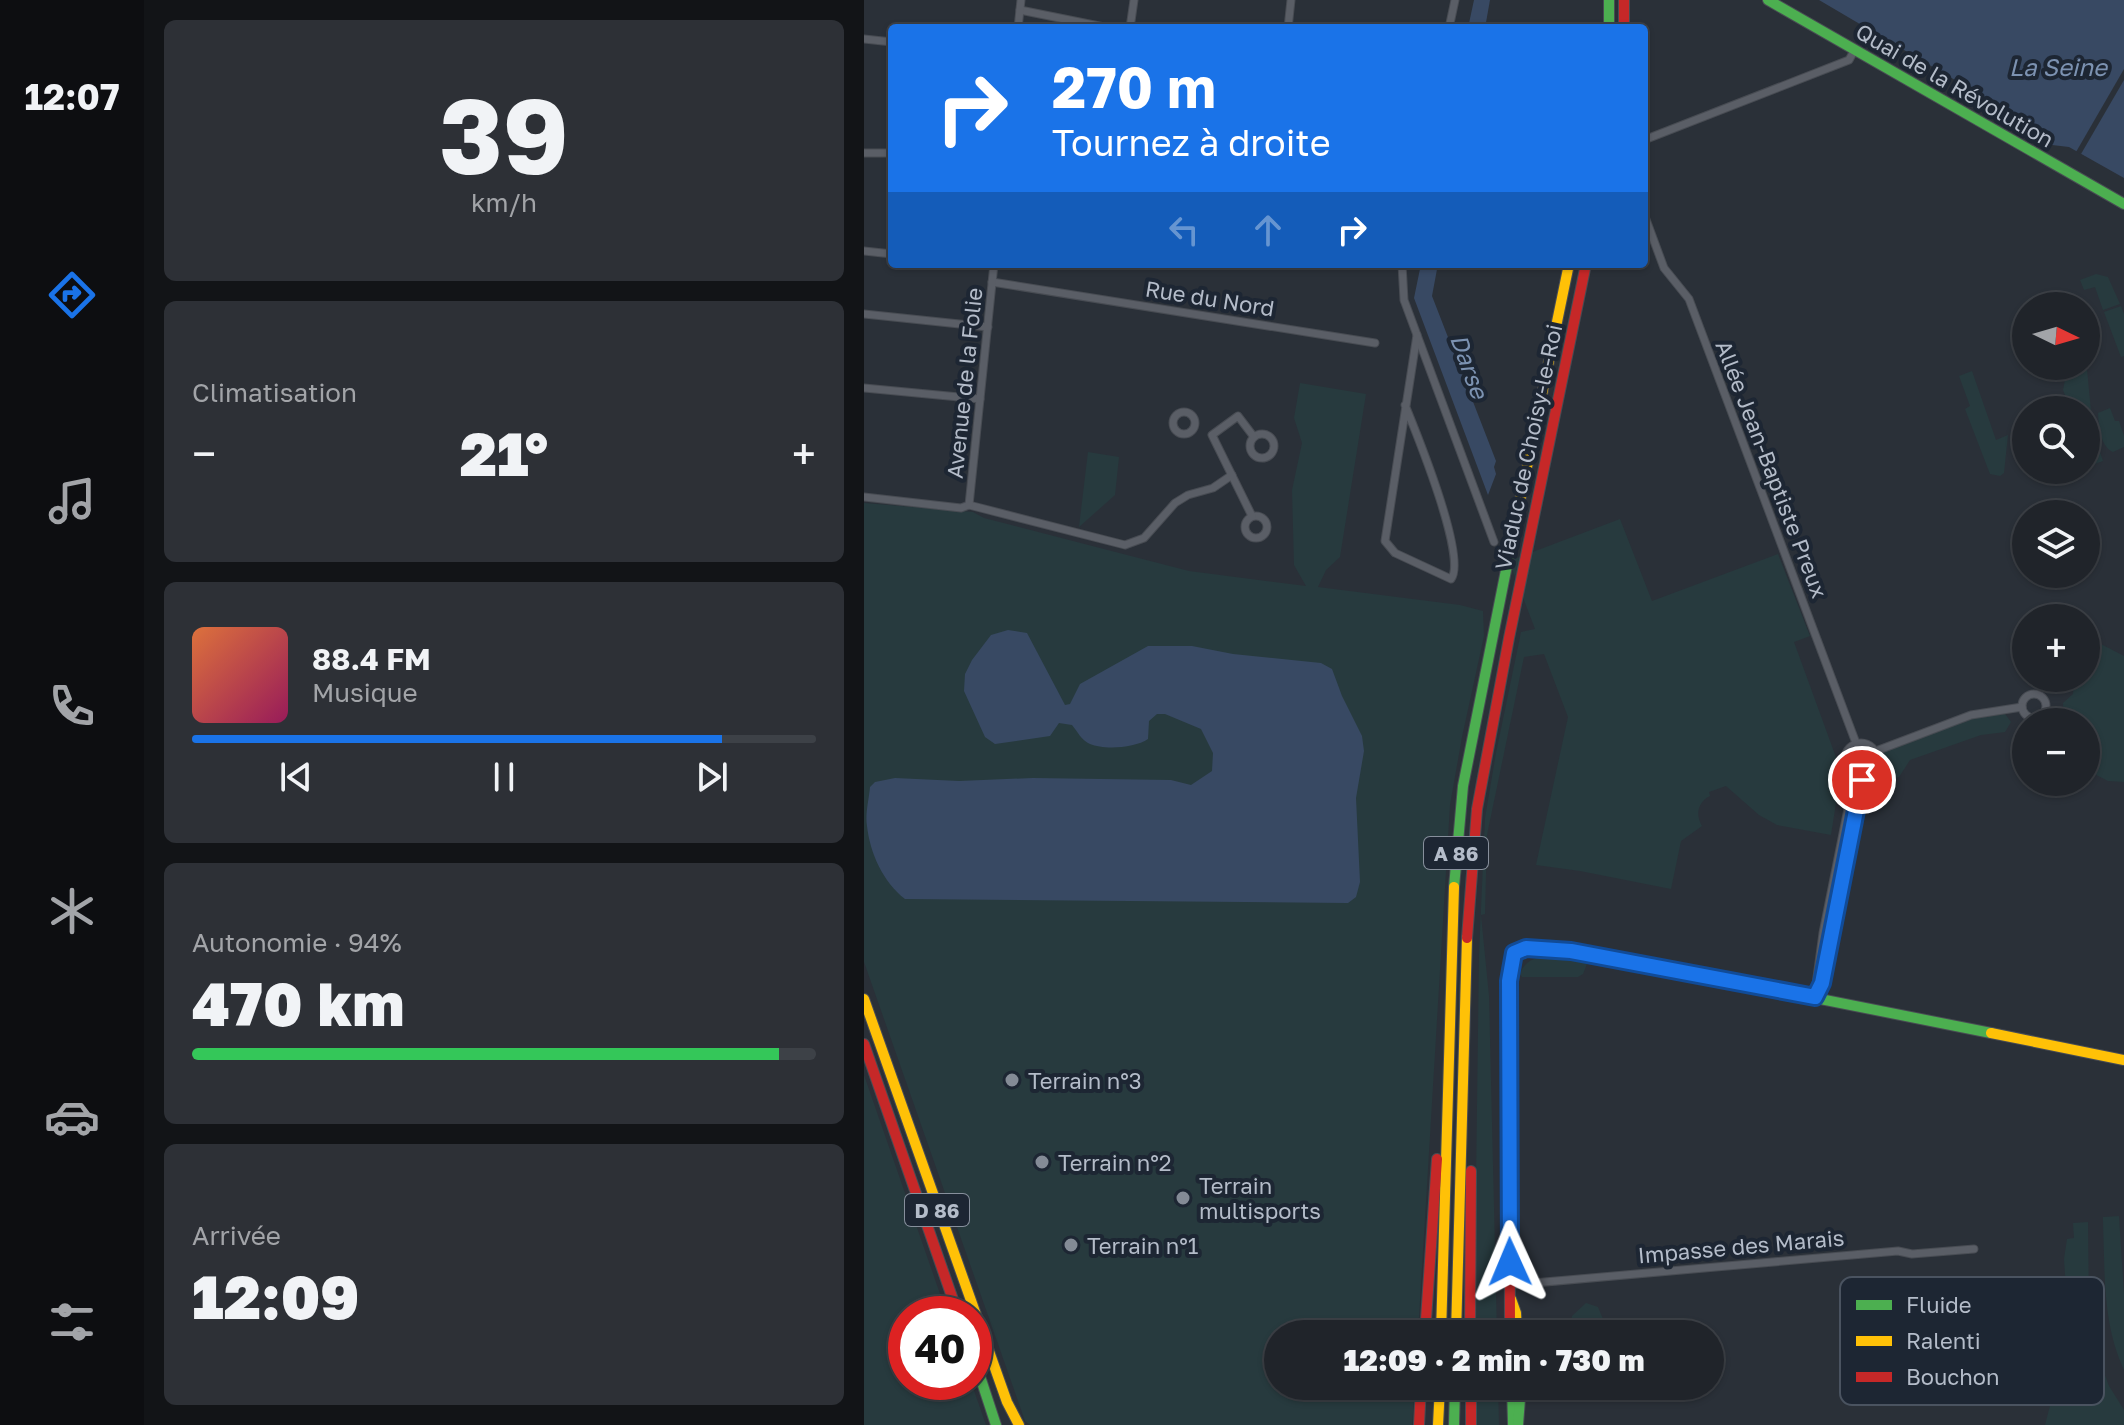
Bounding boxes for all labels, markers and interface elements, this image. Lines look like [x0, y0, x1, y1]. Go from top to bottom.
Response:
street label: Quai de la Révolution [1851, 17, 2059, 153]
water label: La Seine [2009, 52, 2109, 81]
text: 270 m [1052, 53, 1216, 120]
icon: right [920, 56, 1024, 160]
text: 39 [439, 72, 569, 197]
text: 12:07 [24, 75, 120, 118]
text: Tournez à droite [1052, 121, 1331, 164]
text: km/h [471, 187, 537, 218]
icon: left [1162, 208, 1206, 252]
icon: ahead [1246, 208, 1290, 252]
icon: right [1330, 208, 1374, 252]
icon: directions [44, 267, 100, 323]
street label: Rue du Nord [1144, 274, 1276, 322]
street label: Avenue de la Folie [941, 286, 987, 480]
north arrow [2012, 292, 2100, 380]
map controls [2012, 292, 2100, 796]
street label: Viaduc de Choisy-le-Roi [1489, 322, 1567, 572]
water label: Darse [1445, 330, 1496, 404]
street label: Allée Jean-Baptiste Preux [1710, 336, 1834, 602]
text: Climatisation [192, 377, 357, 408]
button: search [2012, 396, 2100, 484]
text: 21° [460, 417, 548, 489]
text: − [192, 427, 216, 480]
text: + [792, 427, 816, 480]
icon: music [44, 473, 100, 529]
button: layers [2012, 500, 2100, 588]
button: + [2012, 604, 2100, 692]
text: 88.4 FM [312, 641, 431, 677]
text: Musique [312, 677, 418, 708]
icon: phone [44, 678, 100, 734]
button: − [2012, 708, 2100, 796]
pin [1828, 746, 1896, 814]
icon: previous [274, 755, 318, 799]
icon: pause [482, 755, 526, 799]
icon: next [690, 755, 734, 799]
icon: arrive [1840, 758, 1884, 802]
road number: A 86 [1424, 837, 1488, 869]
icon: climate [44, 883, 100, 939]
text: Autonomie · 94% [192, 927, 402, 958]
text: 470 km [192, 967, 404, 1039]
place label: Terrain n°3 [1028, 1067, 1142, 1094]
marker: Terrain n°3 [1003, 1071, 1021, 1089]
icon: car [44, 1089, 100, 1145]
place label: Terrain n°2 [1058, 1149, 1172, 1176]
marker: Terrain n°2 [1033, 1153, 1051, 1171]
place label: Terrain multisports [1199, 1172, 1321, 1224]
marker: Terrain multisports [1174, 1189, 1192, 1207]
road number: D 86 [905, 1194, 969, 1226]
text: Arrivée [192, 1220, 281, 1251]
position arrow [1468, 1220, 1552, 1304]
street label: Impasse des Marais [1637, 1224, 1845, 1268]
place label: Terrain n°1 [1087, 1232, 1199, 1259]
marker: Terrain n°1 [1062, 1236, 1080, 1254]
text: 12:09 [192, 1260, 359, 1332]
legend [1840, 1277, 2104, 1405]
text: Fluide [1906, 1291, 1972, 1318]
icon: filters [44, 1294, 100, 1350]
speed limit sign: 40 [888, 1296, 992, 1400]
text: Ralenti [1906, 1327, 1981, 1354]
text: 12:09 · 2 min · 730 m [1343, 1342, 1645, 1378]
text: Bouchon [1906, 1363, 2000, 1390]

